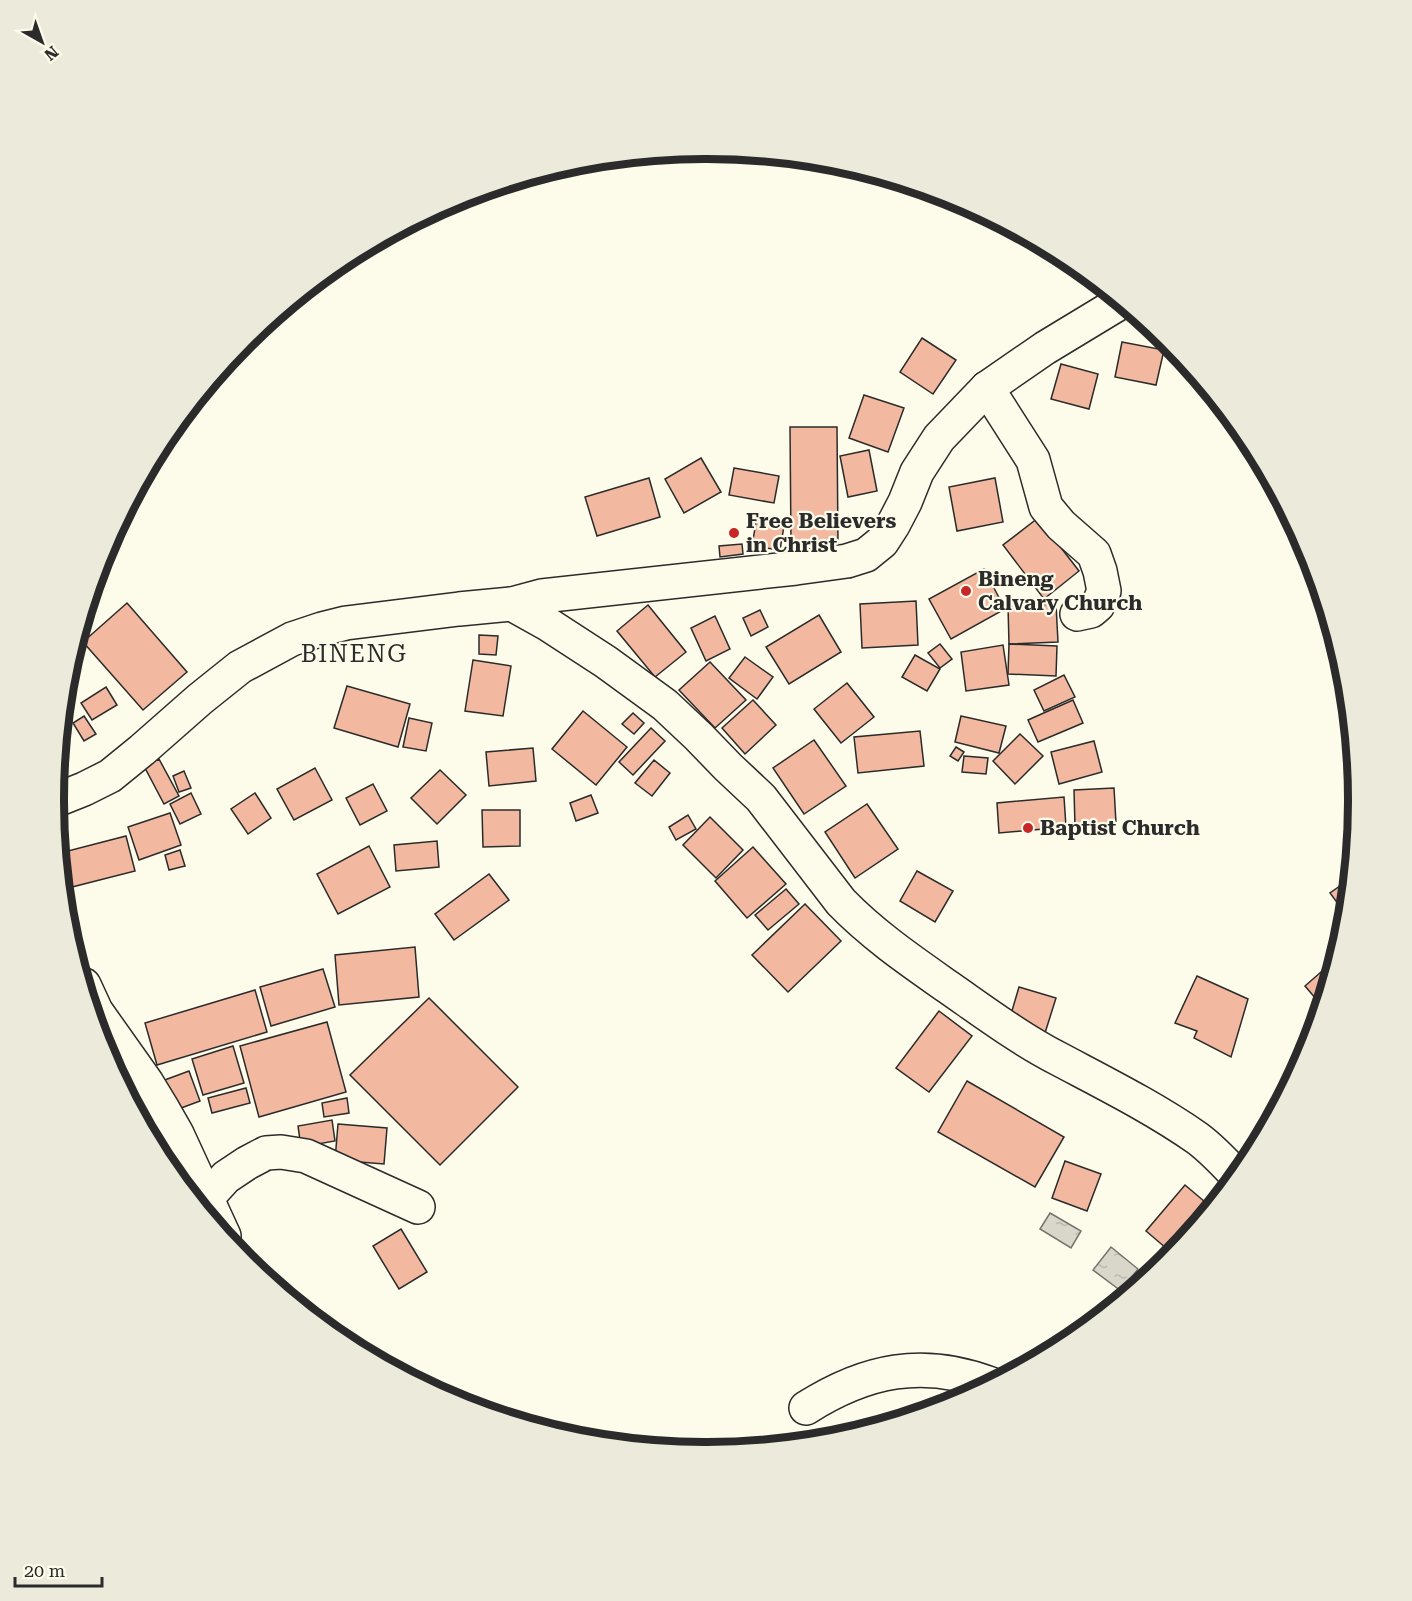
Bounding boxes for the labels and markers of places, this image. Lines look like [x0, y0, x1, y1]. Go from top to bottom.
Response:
place label: Free Believers in Christ [746, 509, 897, 557]
marker: Free Believers in Christ [727, 526, 741, 540]
place label: Bineng Calvary Church [978, 567, 1142, 615]
marker: Bineng Calvary Church [959, 584, 973, 598]
place label: Baptist Church [1040, 816, 1200, 840]
marker: Baptist Church [1021, 821, 1035, 835]

